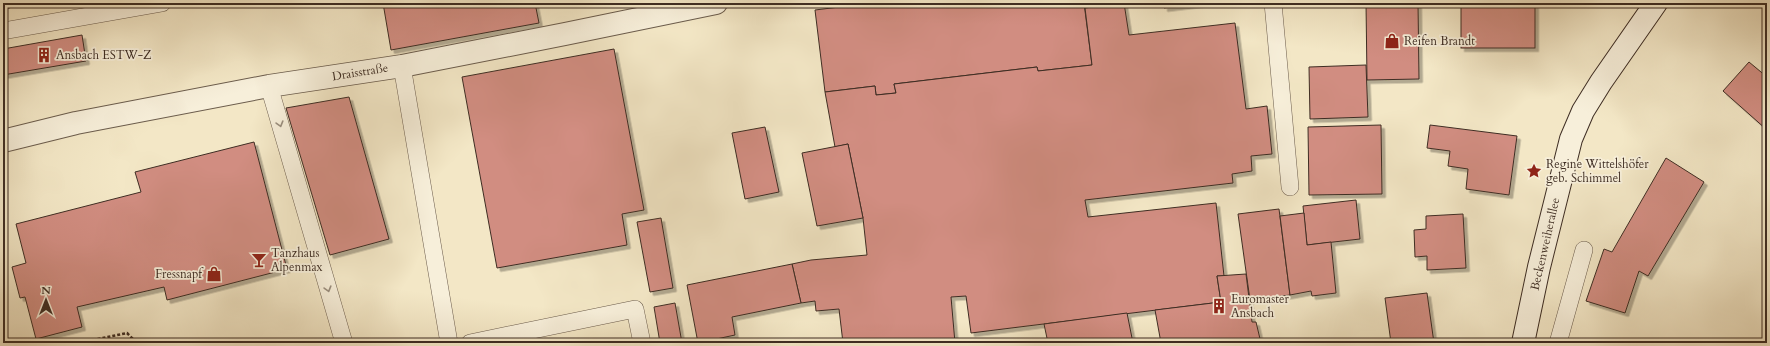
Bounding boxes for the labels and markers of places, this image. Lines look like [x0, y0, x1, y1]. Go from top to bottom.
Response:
shop icon: Reifen Brandt [1383, 32, 1401, 50]
place label: Reifen Brandt [1404, 33, 1475, 49]
building icon: Ansbach ESTW-Z [35, 46, 53, 64]
place label: Ansbach ESTW-Z [56, 47, 152, 63]
place label: Regine Wittelshöfer geb. Schimmel [1546, 156, 1649, 186]
place icon: Regine Wittelshöfer geb. Schimmel [1525, 162, 1543, 180]
place label: Tanzhaus Alpenmax [271, 245, 323, 275]
bar icon: Tanzhaus Alpenmax [250, 251, 268, 269]
shop icon: Fressnapf [205, 265, 223, 283]
place label: Fressnapf [155, 266, 204, 282]
place label: Euromaster Ansbach [1231, 291, 1289, 321]
building icon: Euromaster Ansbach [1210, 297, 1228, 315]

